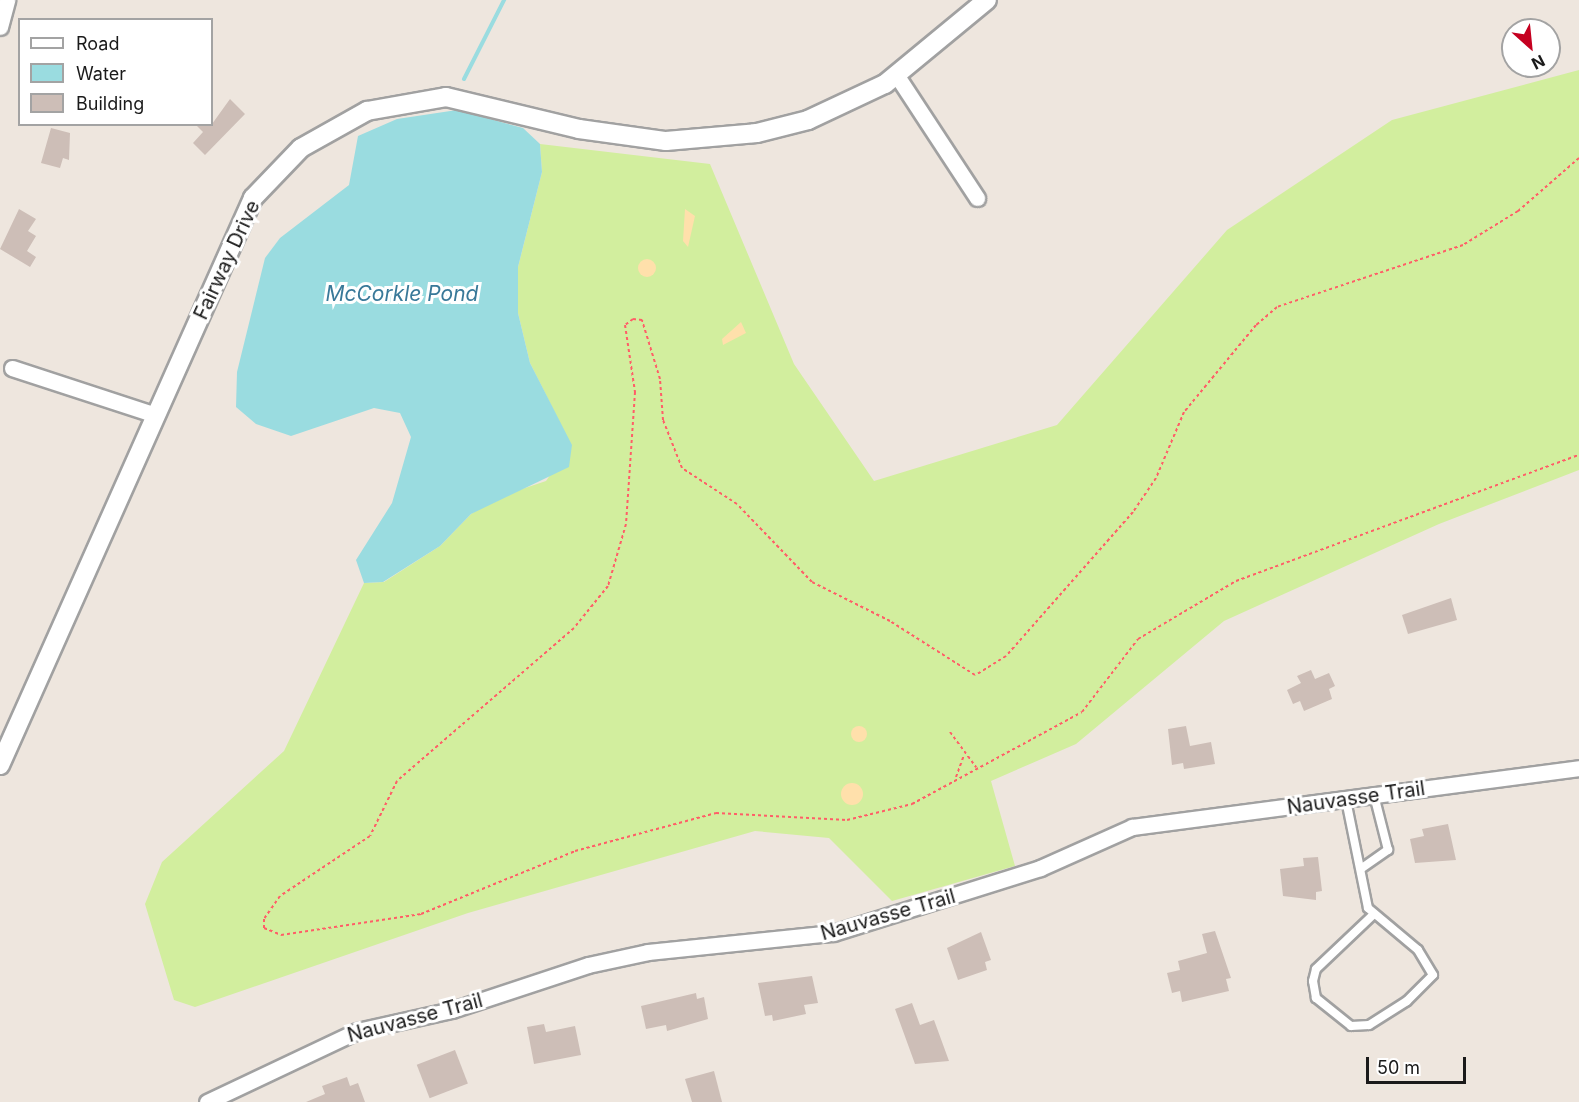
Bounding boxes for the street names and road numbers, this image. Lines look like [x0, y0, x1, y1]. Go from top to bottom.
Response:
street label: Fairway Drive [189, 197, 265, 323]
street label: Nauvasse Trail [1285, 776, 1427, 820]
street label: Nauvasse Trail [818, 884, 958, 946]
street label: Nauvasse Trail [345, 988, 485, 1048]

